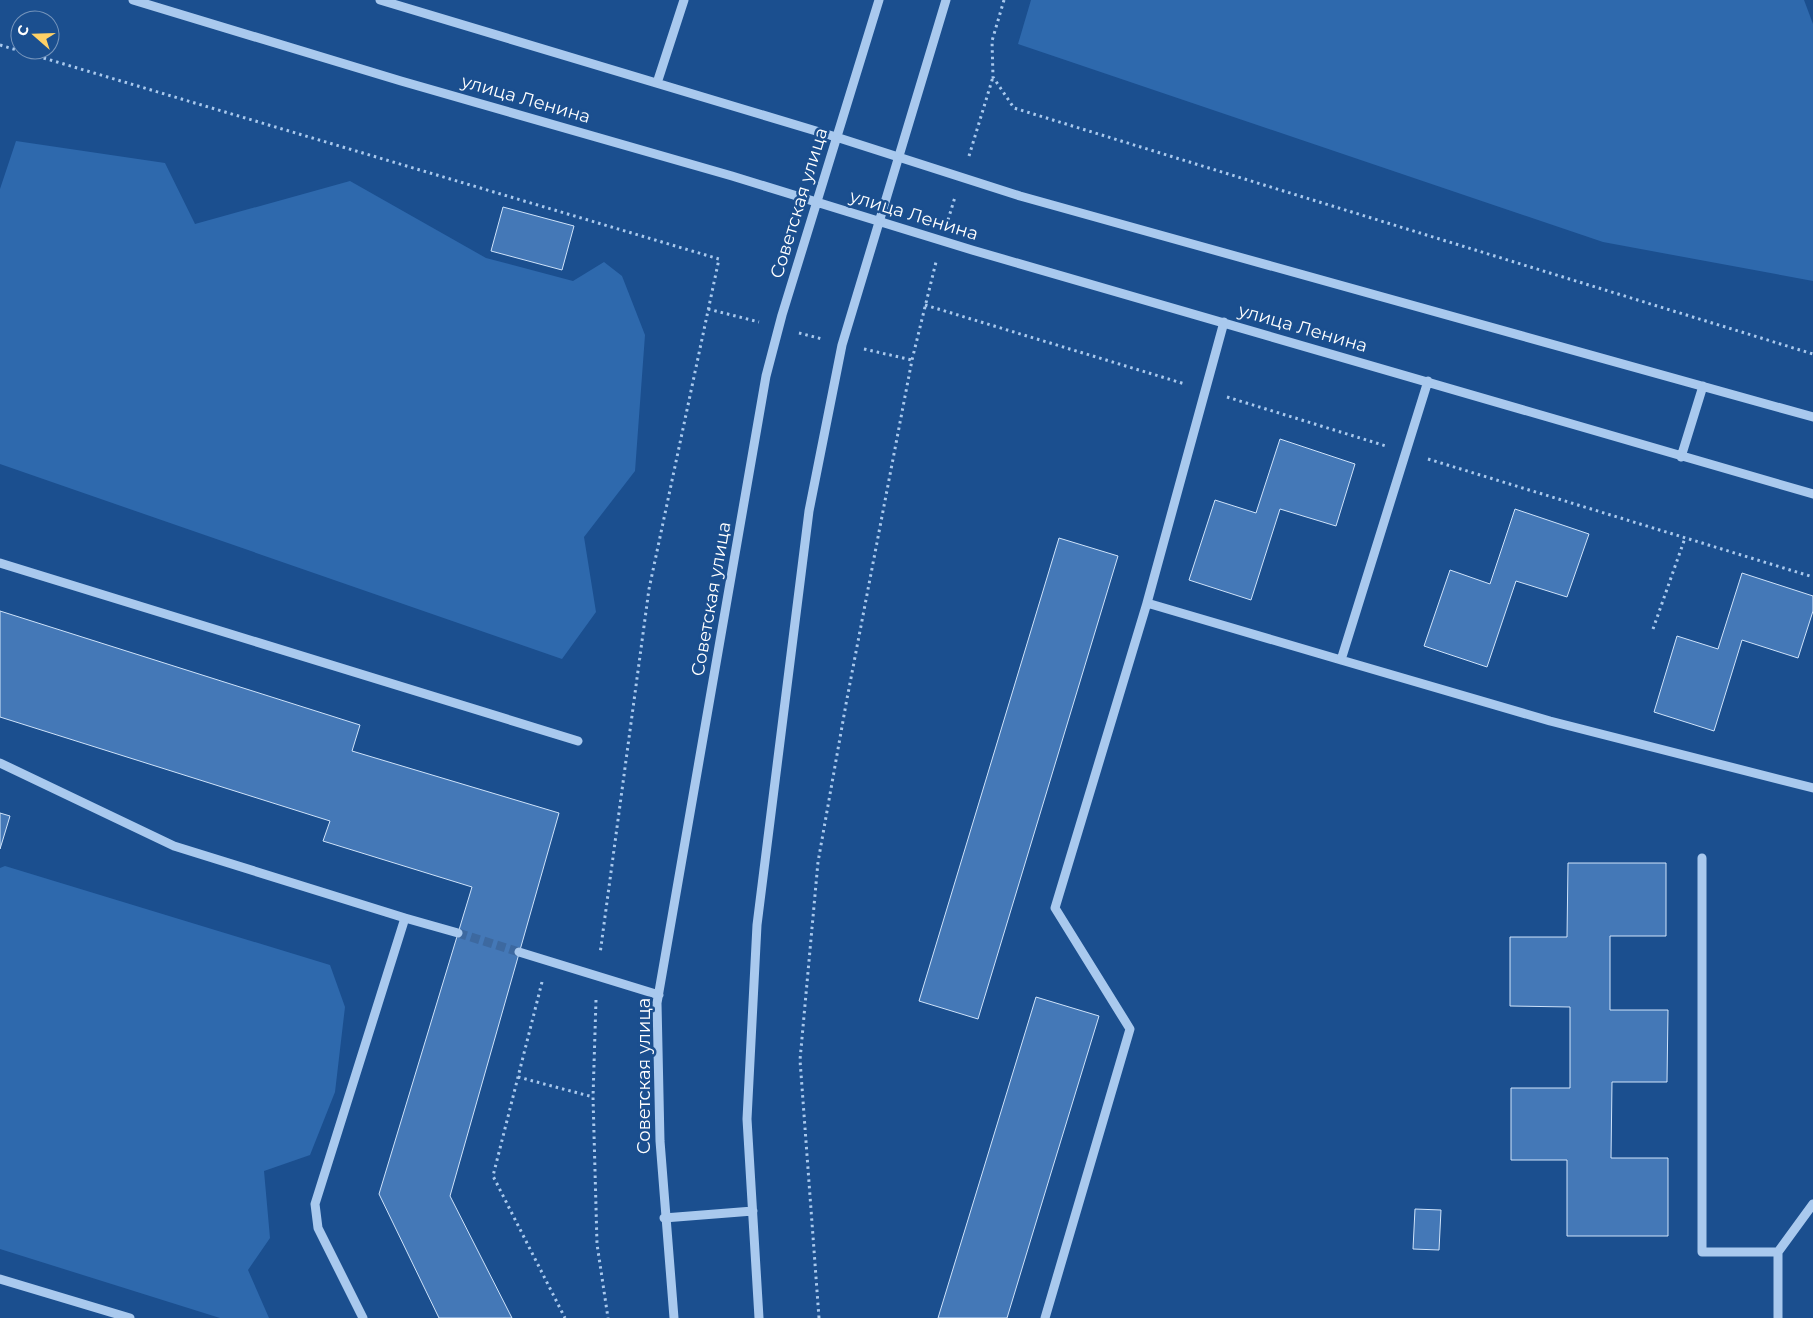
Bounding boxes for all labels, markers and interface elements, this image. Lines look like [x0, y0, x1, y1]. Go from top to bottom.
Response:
north arrow [10, 10, 60, 60]
text: С [13, 23, 33, 38]
street label: улица Ленина [458, 70, 593, 128]
street label: Советская улица [766, 125, 832, 281]
street label: улица Ленина [846, 185, 981, 245]
street label: улица Ленина [1235, 299, 1370, 357]
street label: Советская улица [687, 520, 735, 678]
street label: Советская улица [633, 998, 655, 1154]

